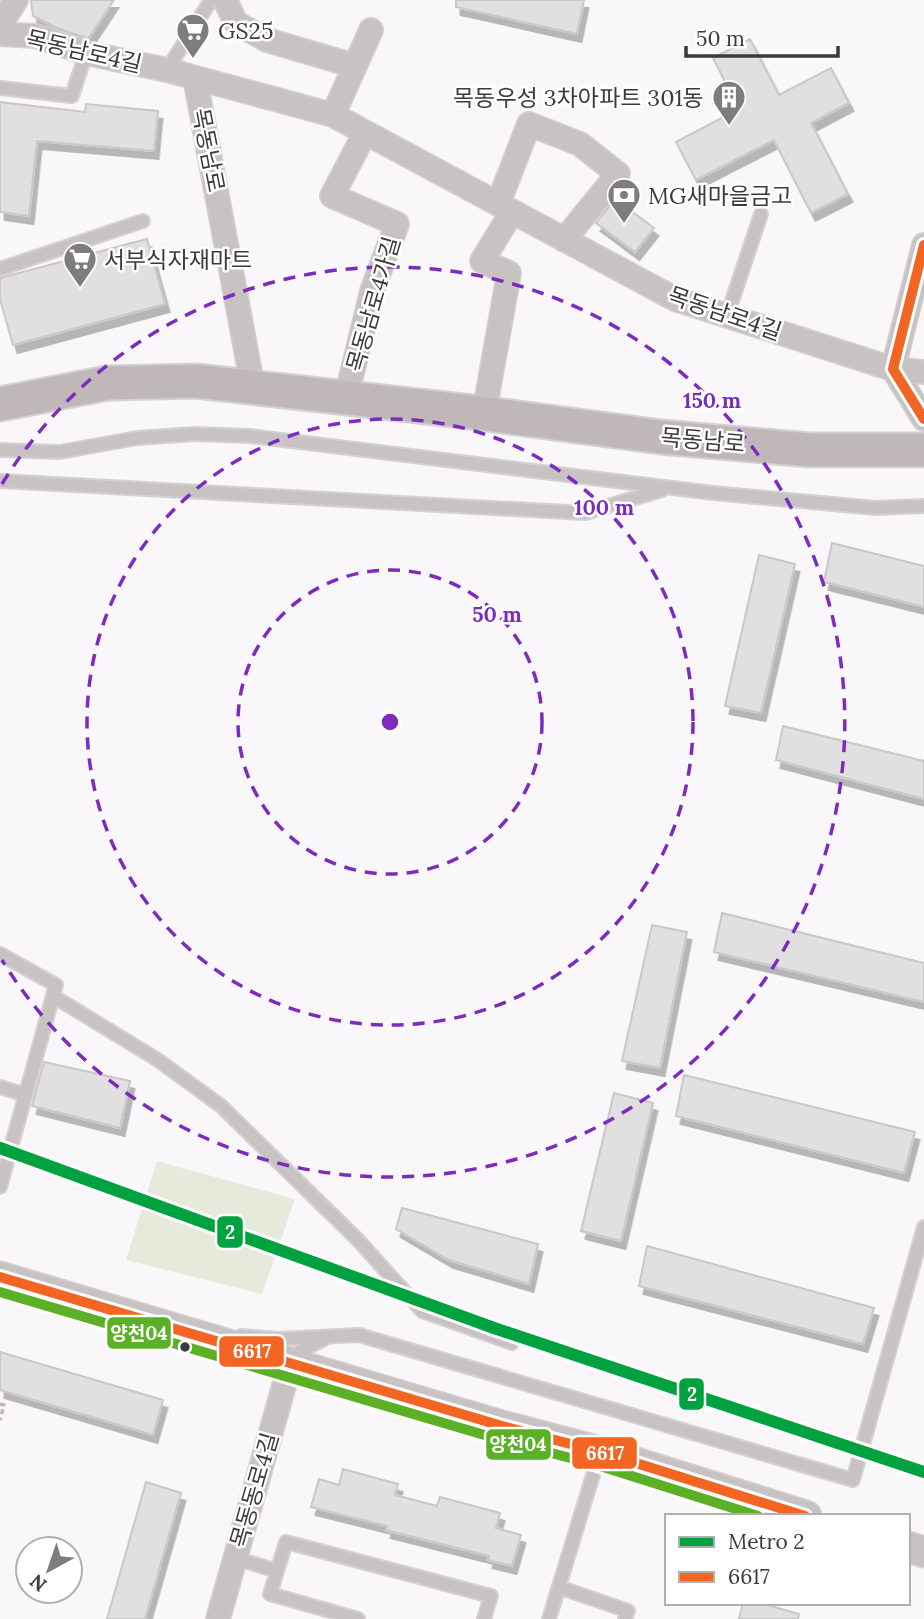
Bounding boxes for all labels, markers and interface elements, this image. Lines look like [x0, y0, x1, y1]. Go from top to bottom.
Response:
supermarket icon: GS25 [174, 11, 212, 60]
scale bar [686, 14, 838, 58]
place label: GS25 [218, 16, 273, 45]
street label: 목동남로4길 [23, 24, 145, 78]
text: 50 m [696, 25, 745, 52]
building icon: 목동우성 3차아파트 301동 [710, 78, 748, 127]
place label: 목동우성 3차아파트 301동 [453, 83, 704, 112]
street label: 목동남로 [187, 106, 231, 194]
bank icon: MG새마을금고 [605, 176, 643, 225]
place label: MG새마을금고 [648, 181, 792, 210]
street label: 목동남로4가길 [340, 233, 406, 375]
supermarket icon: 서부식자재마트 [61, 240, 99, 289]
place label: 서부식자재마트 [104, 245, 252, 274]
street label: 목동남로4길 [664, 280, 786, 346]
text: 150 m [683, 387, 741, 414]
street label: 목동남로 [660, 422, 746, 458]
text: 100 m [574, 494, 634, 521]
text: 50 m [472, 601, 522, 628]
centre of rings [378, 710, 402, 734]
line badge: 2 [216, 1215, 244, 1249]
text: 2 [225, 1220, 235, 1244]
line badge: 양천04 [106, 1316, 172, 1350]
text: 양천04 [110, 1321, 168, 1345]
line badge: 6617 [218, 1335, 285, 1368]
text: 6617 [233, 1339, 271, 1363]
unlabelled marker [178, 1340, 192, 1354]
line badge: 2 [678, 1377, 705, 1411]
text: 2 [687, 1382, 697, 1406]
line badge: 양천04 [485, 1428, 552, 1461]
street label: 목동동로4길 [224, 1429, 284, 1551]
text: 양천04 [489, 1432, 547, 1456]
line badge: 6617 [571, 1436, 638, 1470]
text: 6617 [586, 1441, 624, 1465]
legend [665, 1514, 910, 1605]
text: Metro 2 [728, 1528, 805, 1555]
north arrow [14, 1535, 84, 1605]
text: 6617 [728, 1563, 770, 1590]
text: N [24, 1569, 51, 1597]

